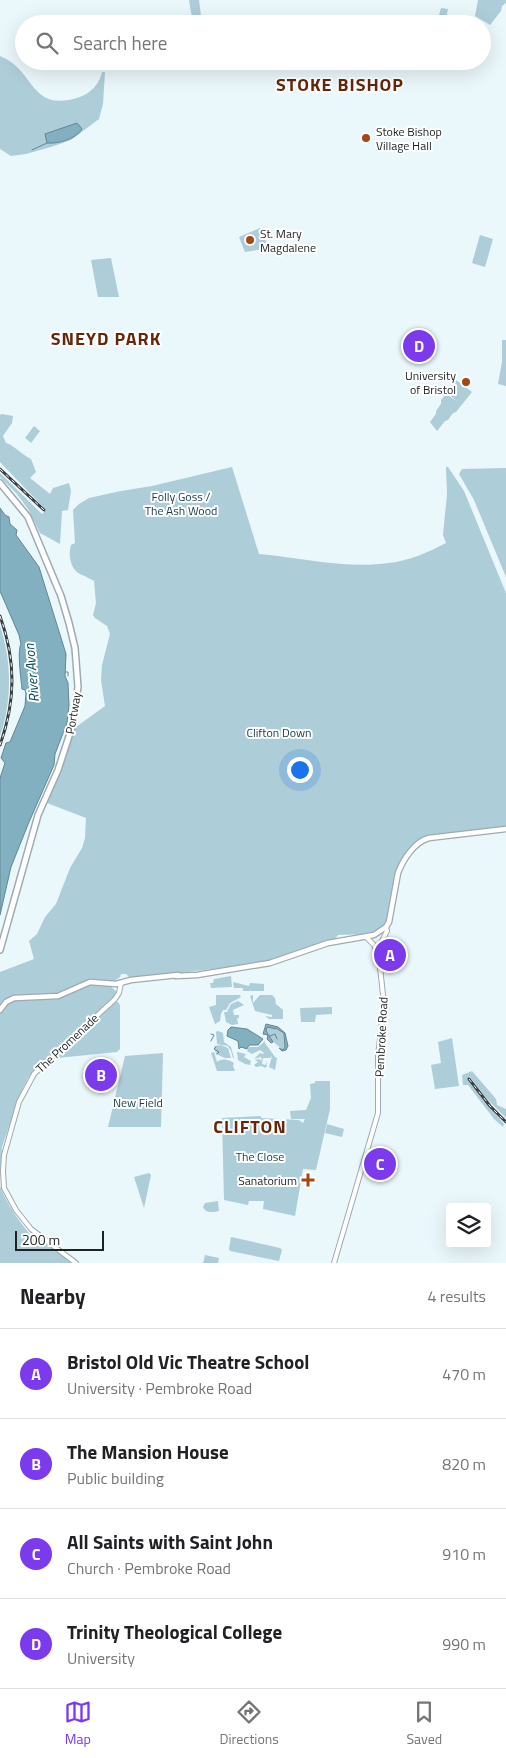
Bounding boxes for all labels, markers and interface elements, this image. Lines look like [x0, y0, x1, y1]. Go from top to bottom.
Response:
search box [15, 15, 491, 70]
text: Search here [73, 28, 167, 57]
icon: search [33, 29, 61, 57]
district label: STOKE BISHOP [276, 71, 404, 98]
place label: Stoke Bishop Village Hall [376, 122, 442, 155]
marker: Stoke Bishop Village Hall [360, 132, 372, 144]
place label: St. Mary Magdalene [260, 224, 316, 257]
marker: St. Mary Magdalene [244, 234, 256, 246]
district label: SNEYD PARK [51, 325, 161, 352]
pin: D [403, 327, 435, 365]
place label: University of Bristol [405, 366, 456, 399]
marker: University of Bristol [460, 376, 472, 388]
park label: Folly Goss / The Ash Wood [145, 487, 217, 520]
water label: River Avon [18, 642, 44, 703]
street label: Portway [60, 690, 86, 736]
park label: Clifton Down [246, 723, 312, 742]
your location [287, 757, 313, 783]
pin: A [374, 936, 406, 974]
street label: Pembroke Road [369, 996, 393, 1078]
street label: The Promenade [31, 1009, 103, 1077]
pin: B [85, 1056, 117, 1094]
park label: New Field [113, 1093, 163, 1112]
district label: CLIFTON [213, 1113, 287, 1140]
pin: C [364, 1145, 396, 1183]
park label: The Close [236, 1147, 284, 1166]
place label: Sanatorium [238, 1171, 297, 1190]
marker: Sanatorium [301, 1173, 315, 1187]
map controls [446, 1203, 491, 1248]
button: layers [446, 1203, 491, 1248]
scale bar [15, 1228, 104, 1251]
text: 200 m [22, 1229, 60, 1250]
text: Nearby [20, 1280, 85, 1312]
text: 4 results [427, 1284, 486, 1308]
text: Bristol Old Vic Theatre School [67, 1347, 309, 1376]
text: A [31, 1362, 41, 1386]
text: 470 m [442, 1362, 486, 1386]
text: University · Pembroke Road [67, 1376, 252, 1400]
text: The Mansion House [67, 1437, 229, 1466]
text: B [31, 1452, 41, 1476]
text: 820 m [442, 1452, 486, 1476]
text: Public building [67, 1466, 164, 1490]
text: All Saints with Saint John [67, 1527, 273, 1556]
text: C [32, 1542, 40, 1566]
text: 910 m [442, 1542, 486, 1566]
text: Church · Pembroke Road [67, 1556, 231, 1580]
text: Trinity Theological College [67, 1617, 282, 1646]
text: D [31, 1632, 41, 1656]
text: 990 m [442, 1632, 486, 1656]
text: University [67, 1646, 135, 1670]
tab: Map [64, 1698, 92, 1749]
tab: Directions [219, 1698, 279, 1749]
tab: Saved [407, 1698, 442, 1749]

